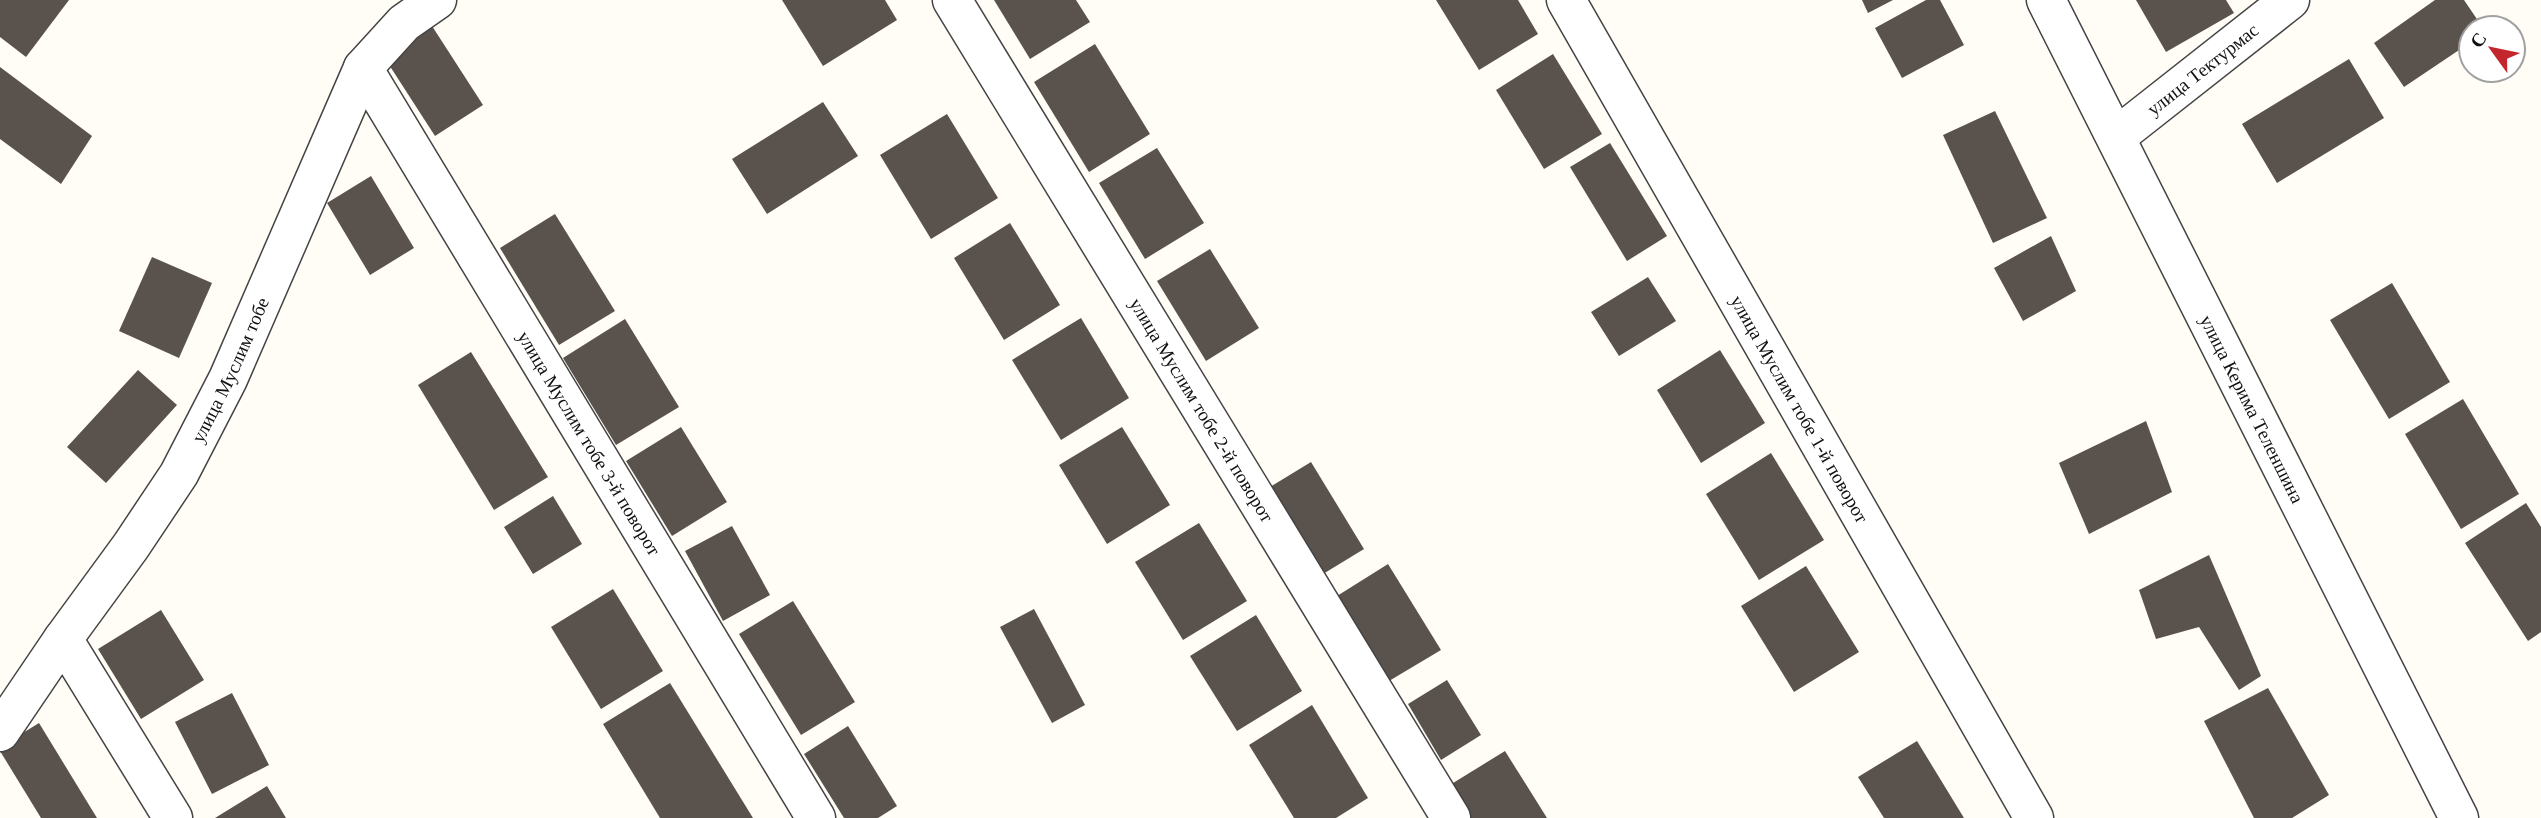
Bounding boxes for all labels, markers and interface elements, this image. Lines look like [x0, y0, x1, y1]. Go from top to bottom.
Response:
north arrow [2457, 14, 2527, 84]
street label: улица Тектурмас [2143, 19, 2262, 120]
text: С [2466, 29, 2491, 51]
street label: улица Муслим тобе 1-й поворот [1726, 292, 1873, 527]
street label: улица Муслим тобе [187, 294, 273, 446]
street label: улица Муслим тобе 2-й поворот [1125, 294, 1278, 526]
street label: улица Керима Теленшина [2196, 312, 2308, 507]
street label: улица Муслим тобе 3-й поворот [513, 327, 665, 560]

